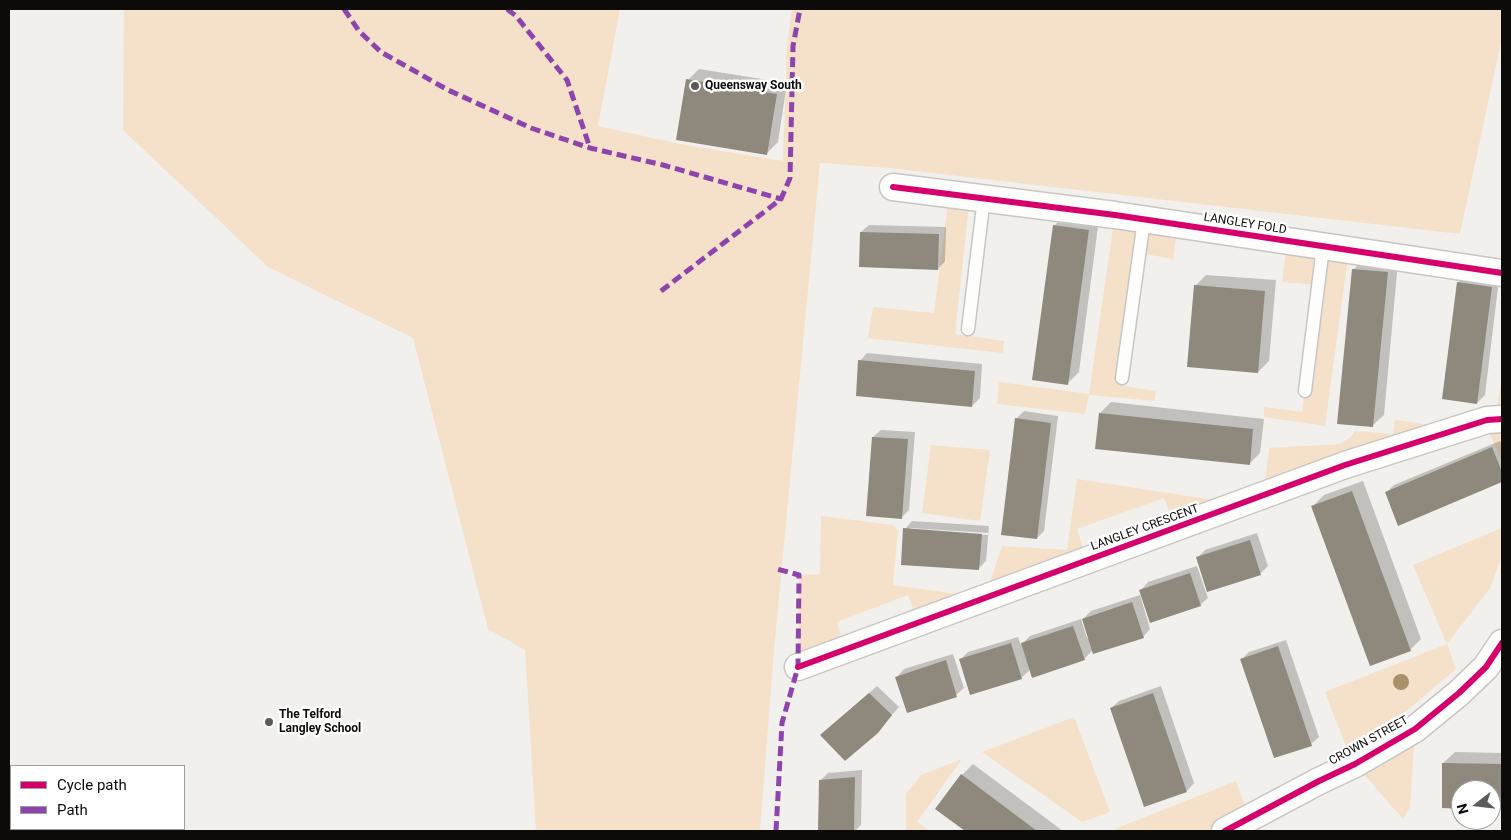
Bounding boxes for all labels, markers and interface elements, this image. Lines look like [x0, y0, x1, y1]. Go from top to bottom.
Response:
place label: Queensway South [705, 79, 802, 93]
marker: Queensway South [689, 80, 701, 92]
street label: LANGLEY FOLD [1202, 210, 1288, 238]
street label: LANGLEY CRESCENT [1089, 502, 1201, 554]
place label: The Telford Langley School [279, 708, 361, 736]
street label: CROWN STREET [1327, 713, 1411, 769]
marker: The Telford Langley School [263, 716, 275, 728]
legend [10, 765, 185, 830]
text: Cycle path [57, 776, 127, 794]
north arrow [1451, 780, 1501, 830]
text: Path [57, 801, 88, 819]
text: N [1453, 802, 1472, 816]

